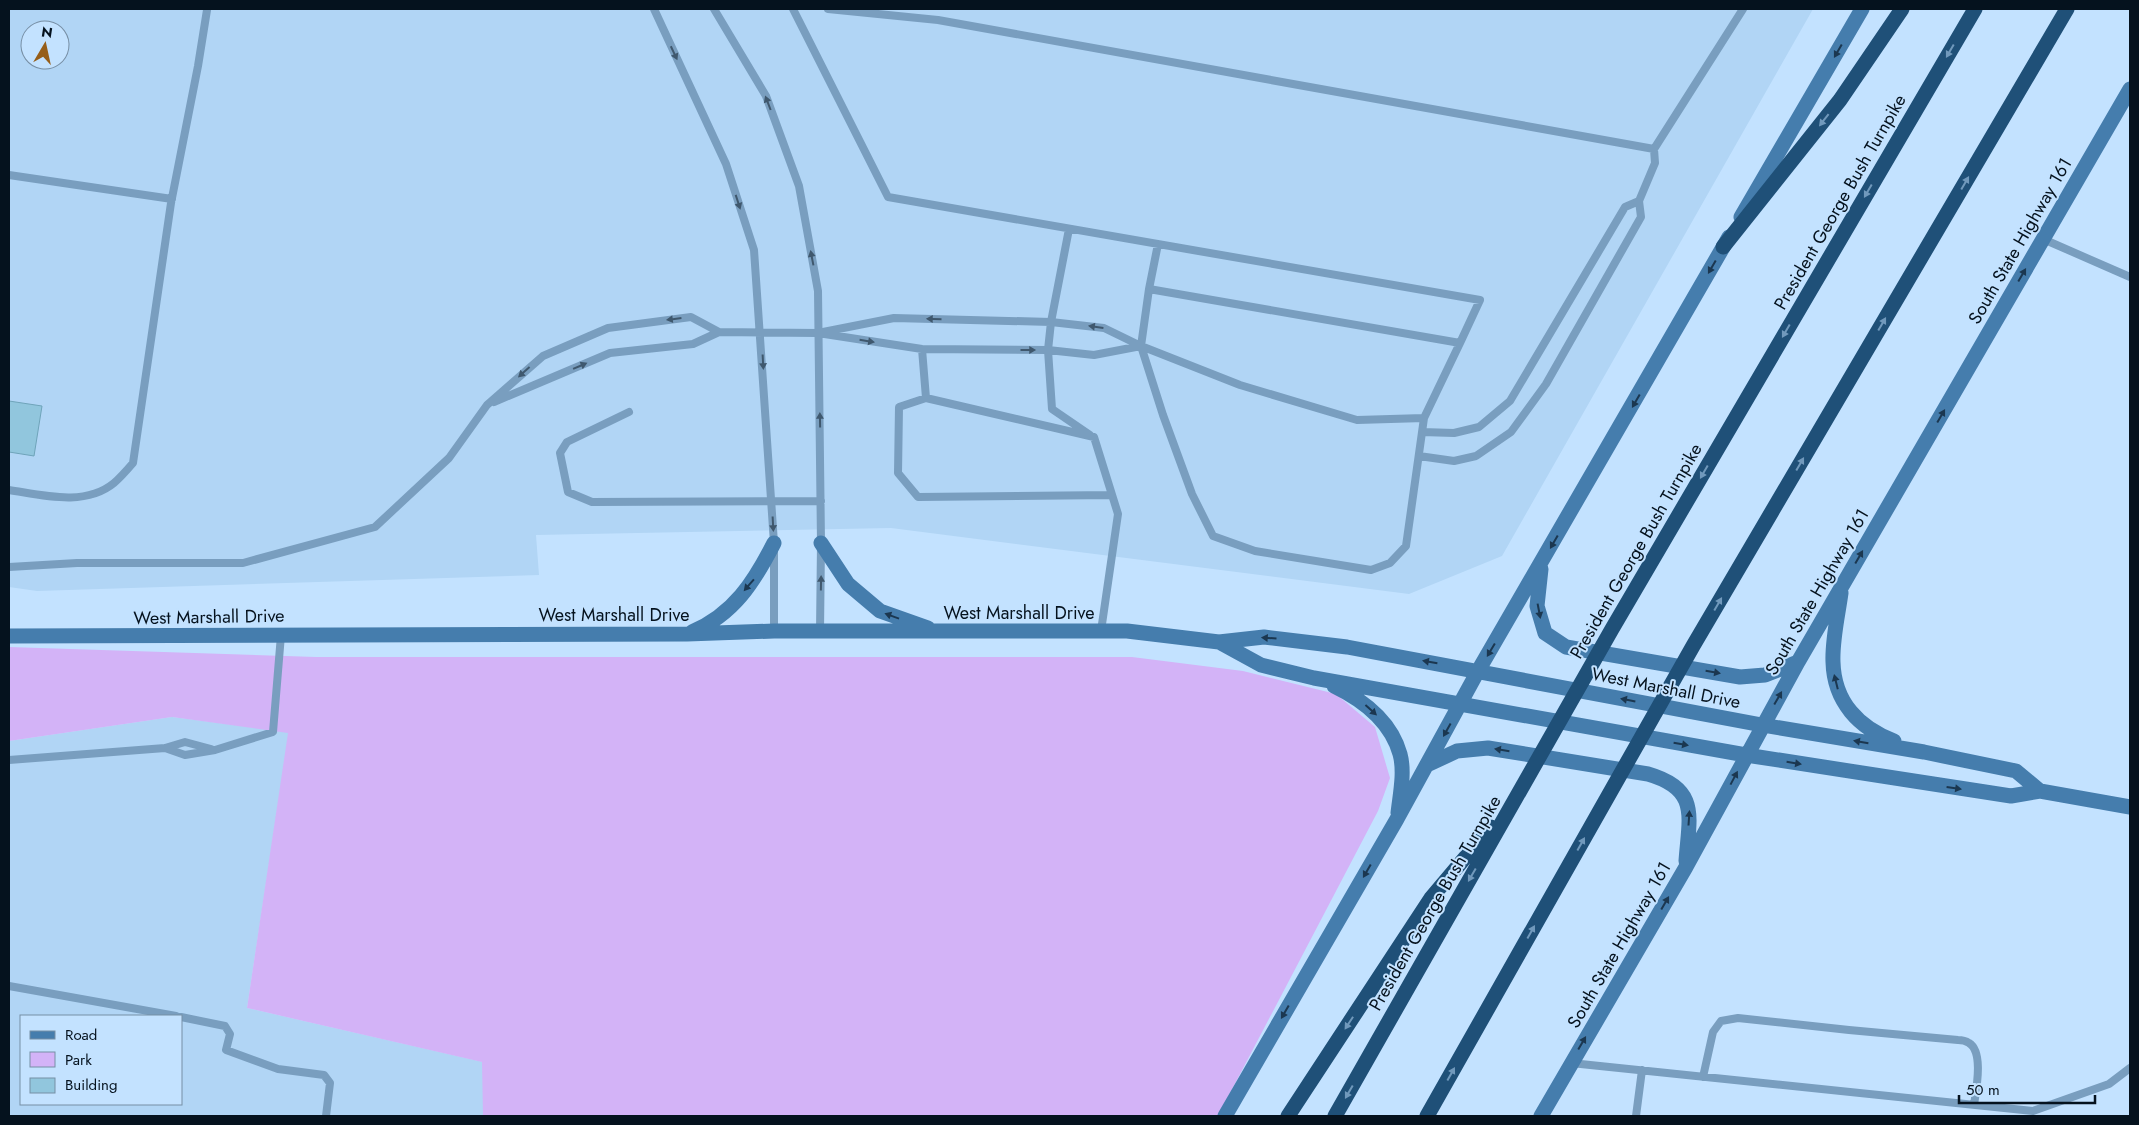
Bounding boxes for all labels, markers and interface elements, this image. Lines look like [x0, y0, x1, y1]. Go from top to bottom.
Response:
north arrow [20, 20, 70, 70]
text: N [40, 21, 54, 43]
one-way arrow [1833, 44, 1842, 57]
one-way arrow [1946, 44, 1955, 57]
one-way arrow [671, 46, 679, 60]
street label: President George Bush Turnpike [1768, 90, 1912, 314]
one-way arrow [764, 95, 771, 110]
one-way arrow [1818, 113, 1829, 126]
street label: South State Highway 161 [1962, 153, 2078, 329]
one-way arrow [1960, 177, 1969, 190]
one-way arrow [1864, 185, 1873, 198]
one-way arrow [735, 195, 743, 210]
one-way arrow [808, 251, 816, 266]
one-way arrow [1708, 260, 1716, 274]
one-way arrow [2017, 269, 2026, 282]
one-way arrow [926, 315, 942, 323]
one-way arrow [666, 316, 682, 324]
one-way arrow [1878, 317, 1887, 330]
one-way arrow [1088, 323, 1104, 331]
one-way arrow [1782, 325, 1791, 338]
one-way arrow [859, 337, 875, 345]
one-way arrow [1021, 346, 1037, 354]
one-way arrow [759, 354, 767, 370]
one-way arrow [573, 361, 587, 369]
one-way arrow [519, 366, 531, 378]
one-way arrow [1631, 394, 1640, 408]
one-way arrow [1936, 410, 1945, 423]
one-way arrow [815, 412, 823, 428]
street label: President George Bush Turnpike [1564, 439, 1708, 663]
one-way arrow [1796, 457, 1805, 470]
one-way arrow [1700, 465, 1709, 478]
street label: South State Highway 161 [1759, 504, 1875, 680]
one-way arrow [769, 516, 777, 532]
one-way arrow [1550, 535, 1559, 548]
one-way arrow [1855, 550, 1864, 563]
one-way arrow [817, 575, 825, 591]
one-way arrow [744, 579, 755, 592]
one-way arrow [1714, 596, 1722, 611]
street label: West Marshall Drive [943, 600, 1095, 626]
street label: West Marshall Drive [538, 602, 690, 628]
street label: West Marshall Drive [133, 603, 285, 631]
one-way arrow [1535, 603, 1543, 618]
one-way arrow [885, 612, 900, 619]
one-way arrow [1261, 634, 1277, 642]
one-way arrow [1486, 643, 1495, 656]
one-way arrow [1422, 658, 1438, 666]
street label: West Marshall Drive [1589, 661, 1743, 715]
one-way arrow [1705, 669, 1721, 677]
one-way arrow [1832, 674, 1840, 689]
one-way arrow [1774, 690, 1782, 705]
one-way arrow [1620, 695, 1636, 703]
one-way arrow [1365, 705, 1378, 716]
one-way arrow [1442, 723, 1451, 736]
one-way arrow [1853, 737, 1869, 745]
one-way arrow [1673, 740, 1689, 748]
one-way arrow [1494, 745, 1510, 753]
one-way arrow [1786, 759, 1802, 767]
one-way arrow [1730, 771, 1738, 785]
one-way arrow [1947, 784, 1963, 792]
street label: President George Bush Turnpike [1363, 791, 1507, 1015]
one-way arrow [1686, 810, 1694, 826]
one-way arrow [1577, 837, 1585, 852]
street label: South State Highway 161 [1561, 857, 1677, 1033]
one-way arrow [1363, 865, 1372, 878]
one-way arrow [1468, 868, 1477, 881]
one-way arrow [1660, 897, 1669, 910]
one-way arrow [1527, 926, 1536, 939]
one-way arrow [1281, 1005, 1290, 1018]
legend [20, 1015, 182, 1105]
one-way arrow [1344, 1016, 1354, 1030]
text: Road [65, 1024, 97, 1046]
one-way arrow [1578, 1037, 1587, 1050]
text: Park [65, 1049, 92, 1071]
one-way arrow [1447, 1067, 1456, 1080]
scale bar [1959, 1072, 2095, 1104]
text: Building [65, 1074, 117, 1096]
text: 50 m [1966, 1079, 2000, 1101]
one-way arrow [1345, 1085, 1353, 1099]

